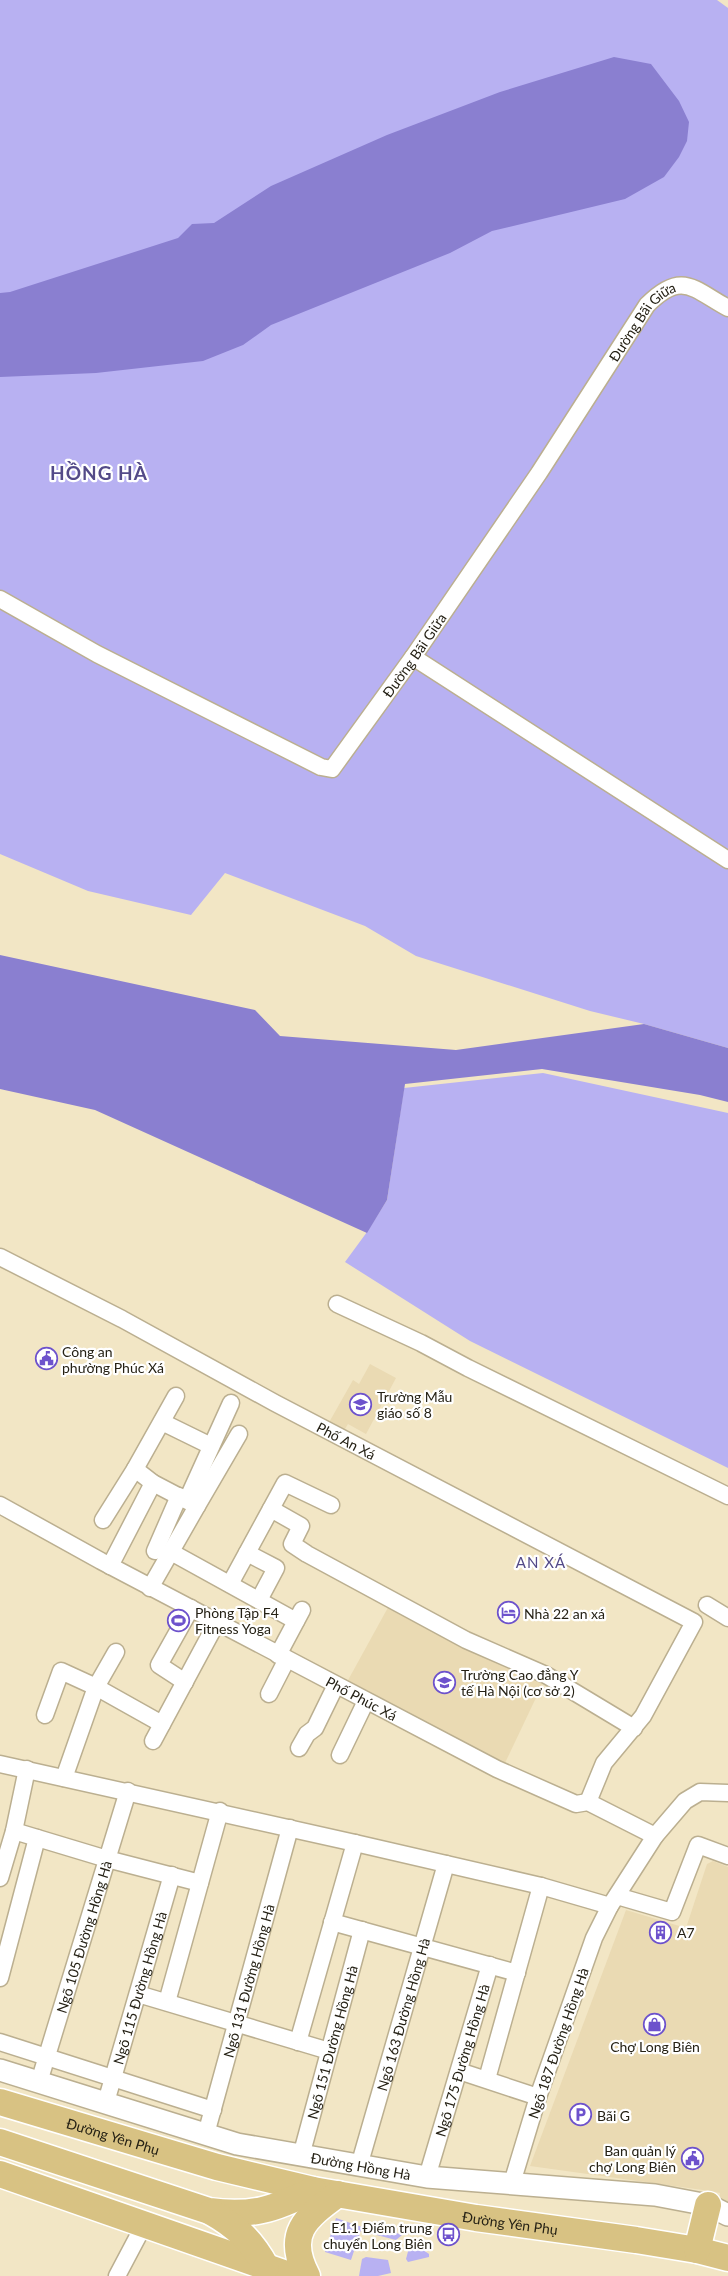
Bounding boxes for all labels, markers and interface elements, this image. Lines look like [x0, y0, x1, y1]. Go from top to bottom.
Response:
street label: Đường Bãi Giữa [605, 278, 678, 364]
district label: HỒNG HÀ [50, 461, 148, 484]
street label: Đường Bãi Giữa [378, 610, 449, 700]
place label: Công an phường Phúc Xá [62, 1343, 164, 1376]
public building icon: Công an phường Phúc Xá [34, 1347, 58, 1371]
place label: Trường Mẫu giáo số 8 [377, 1388, 452, 1421]
school or university icon: Trường Mẫu giáo số 8 [349, 1392, 373, 1416]
street label: Phố An Xá [314, 1418, 379, 1463]
district label: AN XÁ [516, 1553, 566, 1571]
hotel icon: Nhà 22 an xá [496, 1601, 520, 1625]
place label: Phòng Tập F4 Fitness Yoga [195, 1604, 279, 1637]
place label: Nhà 22 an xá [524, 1605, 605, 1622]
sports icon: Phòng Tập F4 Fitness Yoga [167, 1608, 191, 1632]
place label: Trường Cao đẳng Y tế Hà Nội (cơ sở 2) [461, 1666, 579, 1699]
school or university icon: Trường Cao đẳng Y tế Hà Nội (cơ sở 2) [433, 1670, 457, 1694]
street label: Phố Phúc Xá [323, 1672, 400, 1724]
street label: Ngõ 105 Đường Hồng Hà [52, 1858, 115, 2015]
street label: Ngõ 131 Đường Hồng Hà [219, 1902, 277, 2059]
street label: Ngõ 115 Đường Hồng Hà [109, 1909, 170, 2066]
building icon: A7 [649, 1920, 673, 1944]
place label: A7 [677, 1924, 695, 1941]
street label: Ngõ 163 Đường Hồng Hà [373, 1936, 433, 2093]
street label: Ngõ 151 Đường Hồng Hà [303, 1963, 361, 2121]
street label: Ngõ 187 Đường Hồng Hà [524, 1965, 592, 2121]
street label: Ngõ 175 Đường Hồng Hà [431, 1982, 492, 2138]
shop icon: Chợ Long Biên [643, 2012, 667, 2036]
place label: Chợ Long Biên [610, 2038, 700, 2055]
parking icon: Bãi G [569, 2103, 593, 2127]
place label: Bãi G [597, 2107, 630, 2124]
street label: Đường Yên Phụ [65, 2114, 162, 2158]
place label: Ban quản lý chợ Long Biên [589, 2142, 677, 2175]
public building icon: Ban quản lý chợ Long Biên [680, 2146, 704, 2170]
street label: Đường Hồng Hà [309, 2148, 412, 2183]
street label: Đường Yên Phụ [461, 2207, 559, 2238]
place label: E1.1 Điểm trung chuyển Long Biên [323, 2219, 432, 2252]
bus stop icon: E1.1 Điểm trung chuyển Long Biên [436, 2223, 460, 2247]

